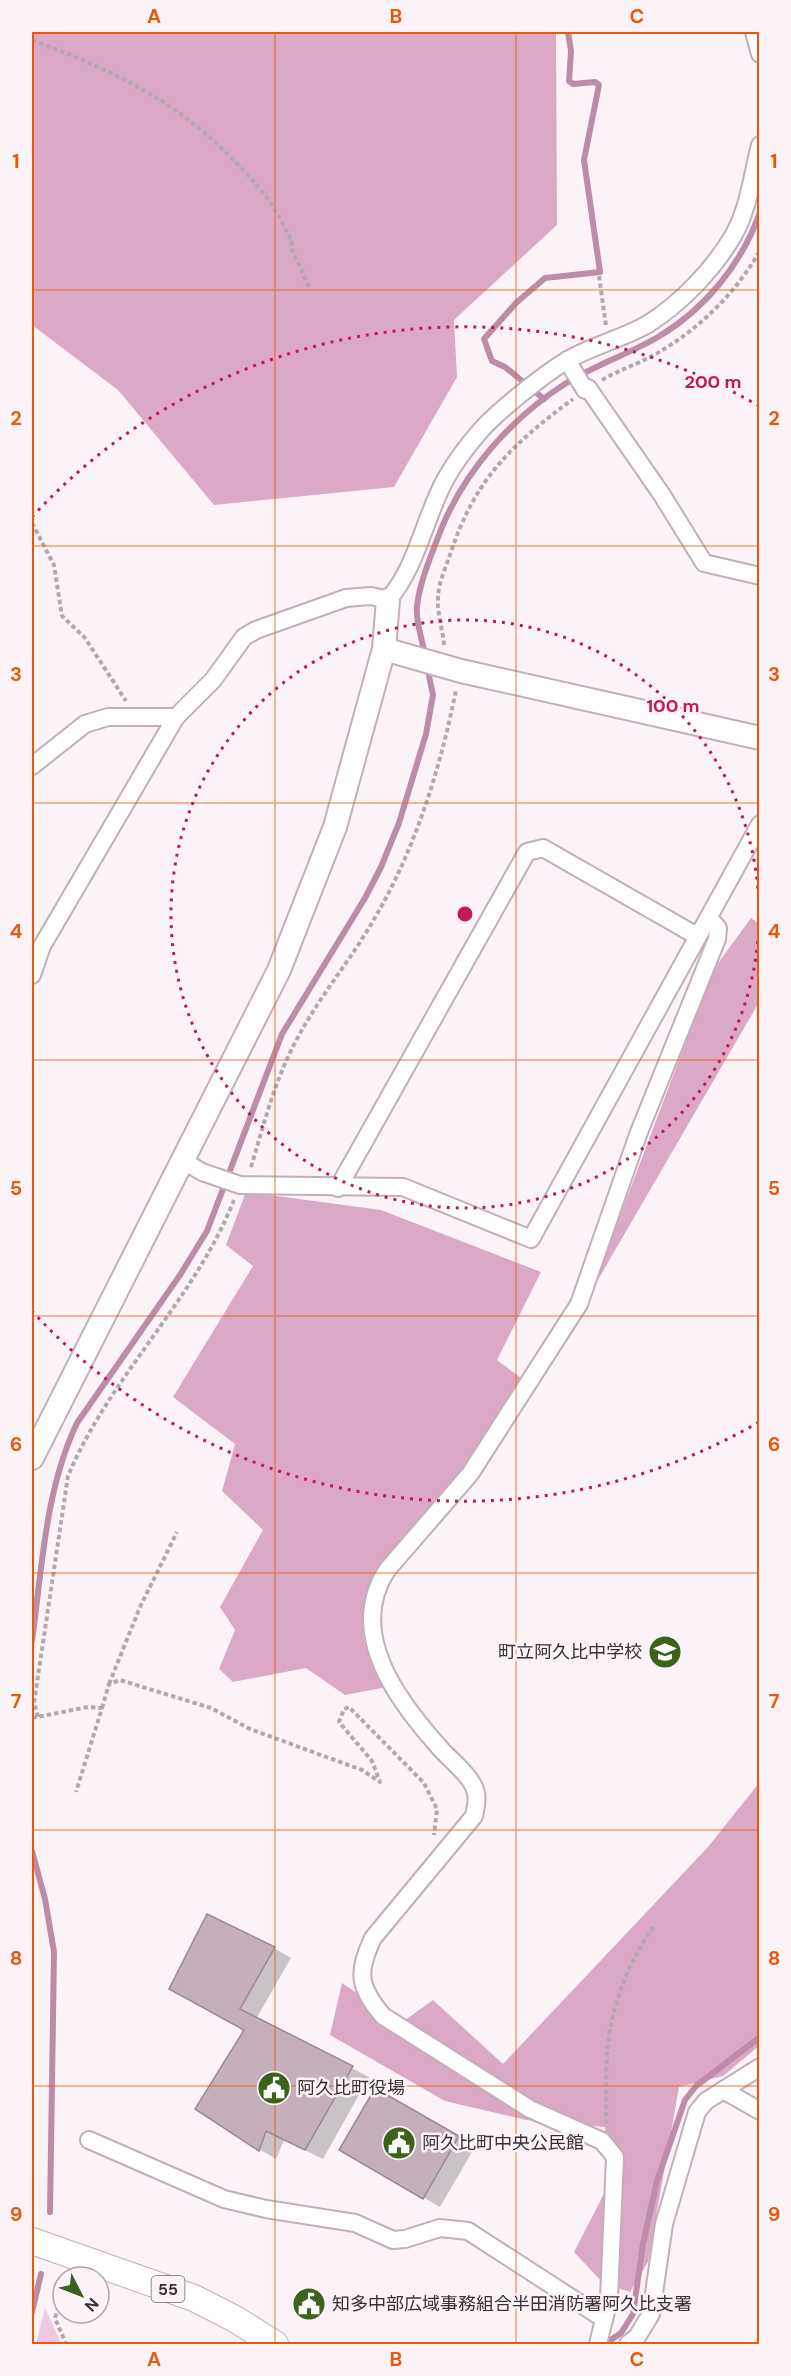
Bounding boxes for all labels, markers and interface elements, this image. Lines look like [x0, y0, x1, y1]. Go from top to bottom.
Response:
text: A [147, 3, 161, 29]
text: B [390, 3, 402, 29]
text: C [630, 3, 644, 29]
text: 1 [12, 148, 20, 174]
text: 1 [770, 148, 778, 174]
text: 200 m [685, 370, 741, 394]
text: 2 [10, 405, 22, 431]
text: 2 [768, 405, 780, 431]
text: 3 [10, 661, 22, 687]
text: 3 [768, 661, 780, 687]
text: 100 m [646, 694, 700, 718]
centre of rings [455, 904, 475, 924]
text: 4 [10, 918, 23, 944]
text: 4 [768, 918, 781, 944]
text: 5 [10, 1175, 22, 1201]
text: 5 [768, 1175, 780, 1201]
text: 6 [10, 1431, 22, 1457]
text: 6 [768, 1431, 780, 1457]
school or university icon: 町立阿久比中学校 [647, 1634, 683, 1670]
place label: 町立阿久比中学校 [498, 1640, 642, 1664]
text: 7 [11, 1688, 22, 1714]
text: 7 [769, 1688, 780, 1714]
text: 8 [10, 1945, 22, 1971]
text: 8 [768, 1945, 780, 1971]
public building icon: 阿久比町役場 [256, 2070, 292, 2106]
place label: 阿久比町役場 [297, 2076, 405, 2100]
public building icon: 阿久比町中央公民館 [381, 2125, 417, 2161]
place label: 阿久比町中央公民館 [422, 2131, 584, 2155]
text: 9 [10, 2201, 22, 2227]
text: 9 [768, 2201, 780, 2227]
north arrow [51, 2265, 111, 2325]
road number: 55 [152, 2276, 184, 2302]
public building icon: 知多中部広域事務組合半田消防署阿久比支署 [291, 2286, 327, 2322]
place label: 知多中部広域事務組合半田消防署阿久比支署 [332, 2292, 692, 2316]
text: N [80, 2293, 103, 2316]
text: A [147, 2346, 161, 2372]
text: B [390, 2346, 402, 2372]
text: C [630, 2346, 644, 2372]

